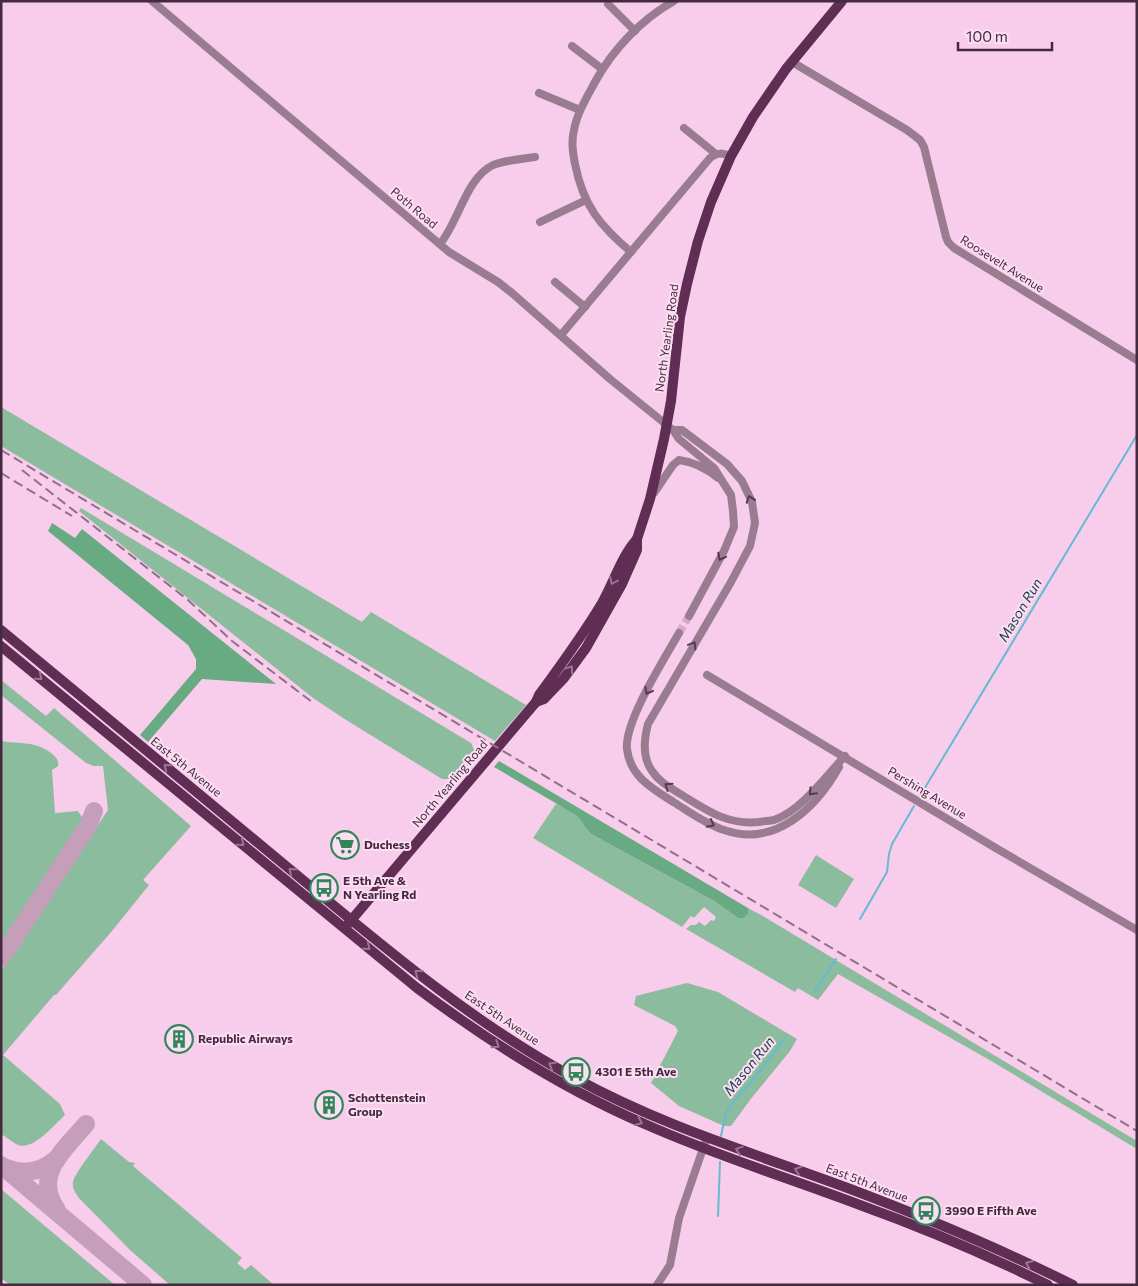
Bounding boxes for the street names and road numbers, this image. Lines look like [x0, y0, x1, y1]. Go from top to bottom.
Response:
street label: Poth Road [388, 184, 441, 231]
street label: Roosevelt Avenue [958, 232, 1047, 295]
street label: North Yearling Road [651, 283, 681, 393]
street label: East 5th Avenue [148, 733, 225, 799]
street label: North Yearling Road [409, 737, 490, 830]
street label: Pershing Avenue [886, 763, 969, 821]
street label: East 5th Avenue [463, 987, 543, 1047]
street label: East 5th Avenue [824, 1160, 910, 1204]

